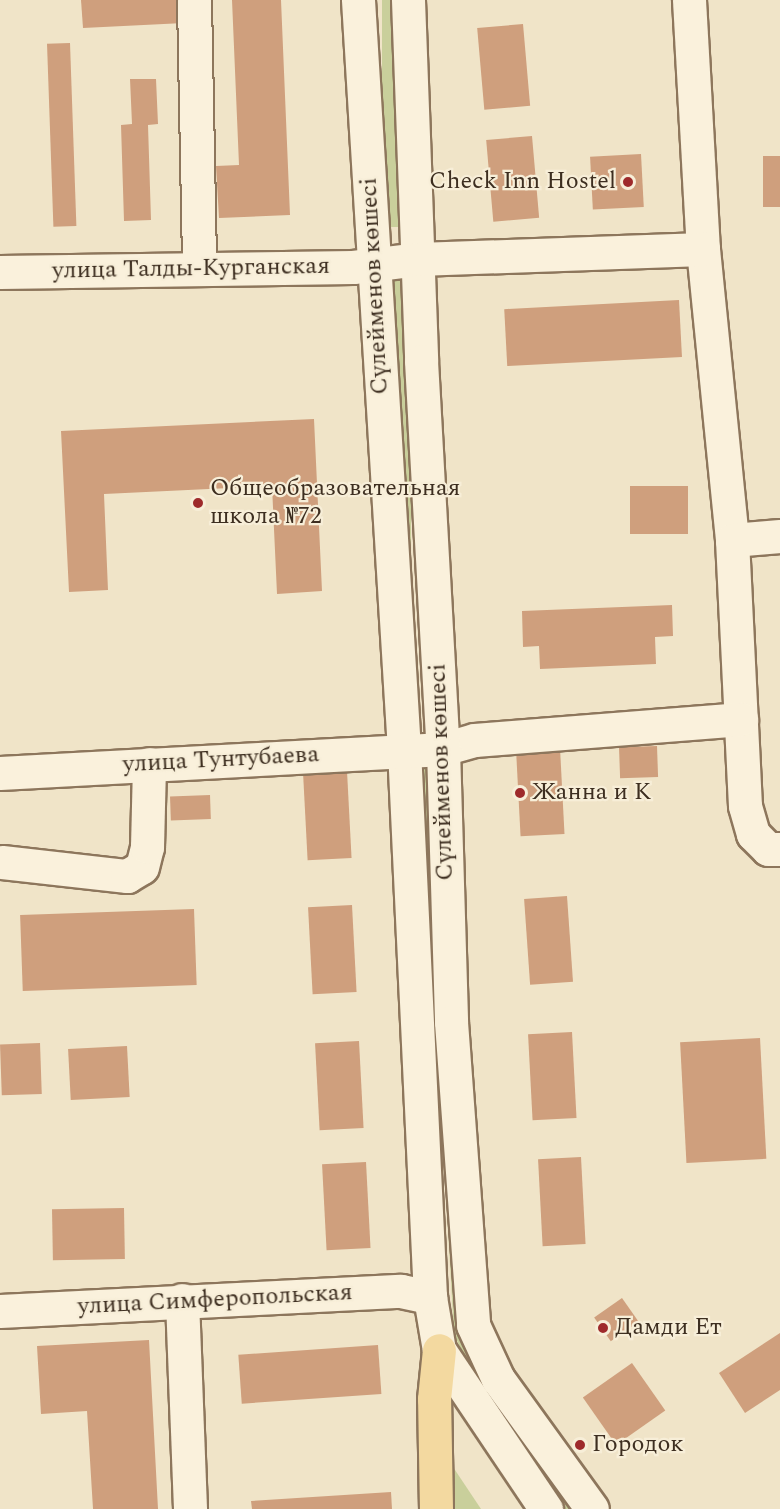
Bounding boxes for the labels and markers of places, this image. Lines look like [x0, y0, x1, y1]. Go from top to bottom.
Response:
place label: Check Inn Hostel [429, 168, 616, 196]
marker: Check Inn Hostel [621, 175, 635, 189]
place label: Общеобразовательная школа №72 [210, 475, 460, 531]
marker: Общеобразовательная школа №72 [191, 496, 205, 510]
place label: Жанна и К [532, 779, 651, 807]
marker: Жанна и К [513, 786, 527, 800]
place label: Дамди Ет [615, 1314, 722, 1342]
marker: Дамди Ет [596, 1321, 610, 1335]
place label: Городок [592, 1431, 684, 1459]
marker: Городок [573, 1438, 587, 1452]

